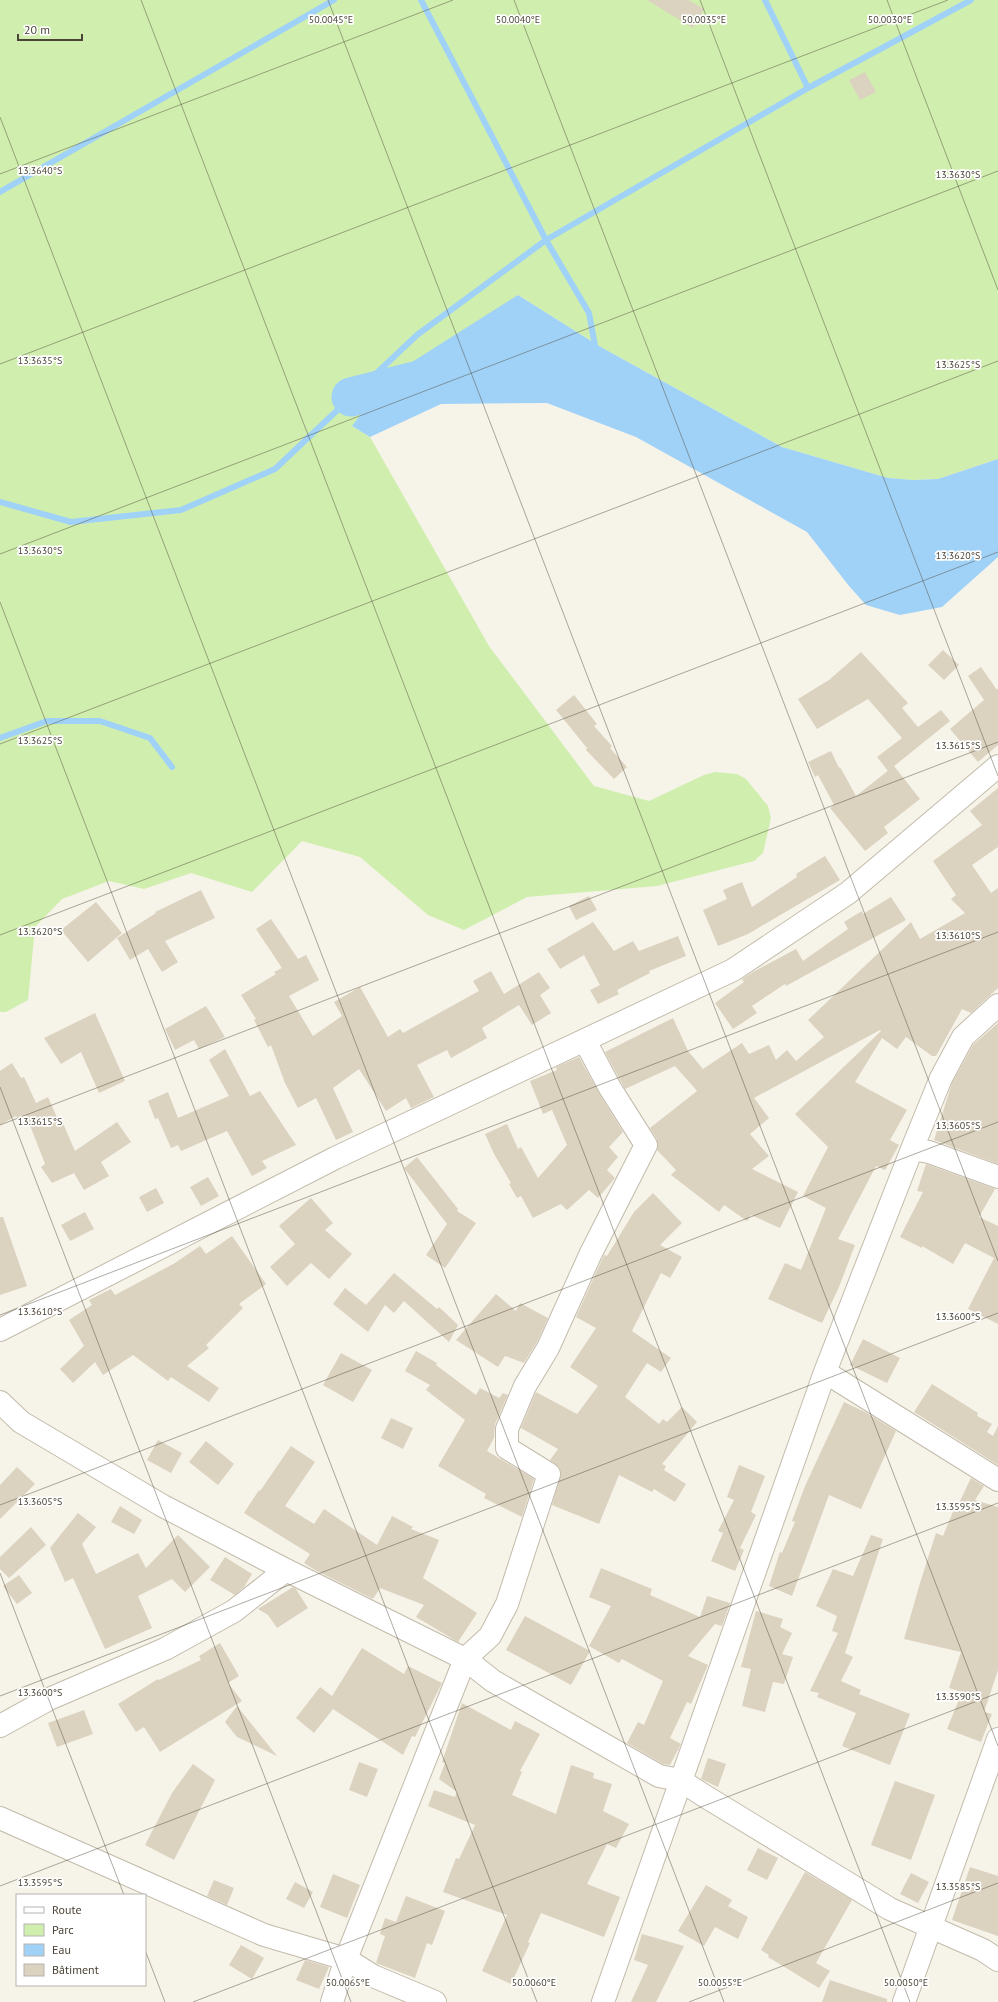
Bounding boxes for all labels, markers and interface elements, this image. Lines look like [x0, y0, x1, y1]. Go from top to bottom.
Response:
text: 50.0045°E [309, 13, 353, 26]
text: 50.0040°E [496, 13, 540, 26]
text: 50.0035°E [682, 13, 726, 26]
text: 50.0030°E [868, 13, 912, 26]
scale bar [18, 16, 82, 42]
text: 20 m [24, 22, 50, 37]
text: 13.3640°S [18, 164, 62, 177]
text: 13.3630°S [936, 168, 980, 181]
text: 13.3635°S [18, 354, 62, 367]
text: 13.3625°S [936, 358, 980, 371]
text: 13.3630°S [18, 544, 62, 557]
text: 13.3620°S [936, 549, 980, 562]
text: 13.3625°S [18, 734, 62, 747]
text: 13.3615°S [936, 739, 980, 752]
text: 13.3620°S [18, 925, 62, 938]
text: 13.3610°S [936, 929, 980, 942]
text: 13.3615°S [18, 1115, 62, 1128]
text: 13.3605°S [936, 1119, 980, 1132]
text: 13.3610°S [18, 1305, 62, 1318]
text: 13.3600°S [936, 1310, 980, 1323]
text: 13.3605°S [18, 1495, 62, 1508]
text: 13.3595°S [936, 1500, 980, 1513]
text: 13.3600°S [18, 1686, 62, 1699]
text: 13.3590°S [936, 1690, 980, 1703]
text: 13.3595°S [18, 1876, 62, 1889]
text: 13.3585°S [936, 1880, 980, 1893]
legend [16, 1894, 146, 1986]
text: Route [52, 1902, 82, 1917]
text: Parc [52, 1922, 74, 1937]
text: Eau [52, 1942, 71, 1957]
text: Bâtiment [52, 1962, 99, 1977]
text: 50.0065°E [326, 1976, 370, 1989]
text: 50.0060°E [512, 1976, 556, 1989]
text: 50.0055°E [698, 1976, 742, 1989]
text: 50.0050°E [884, 1976, 928, 1989]

